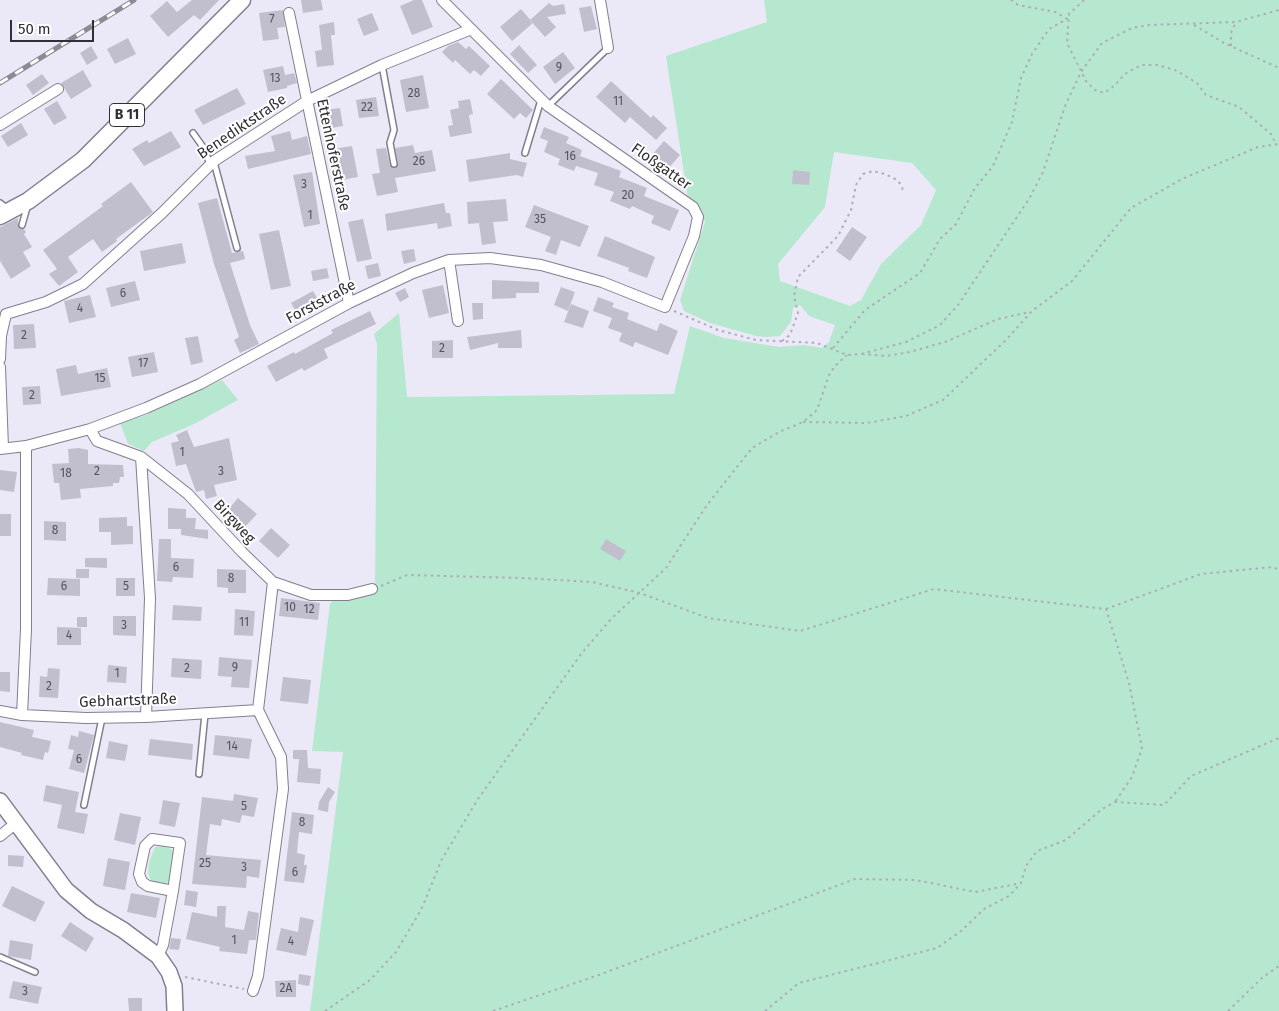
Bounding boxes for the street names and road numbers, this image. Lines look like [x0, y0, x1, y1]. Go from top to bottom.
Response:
street label: Benediktstraße [194, 91, 290, 163]
street label: Ettenhoferstraße [312, 97, 354, 213]
road number: B 11 [110, 104, 144, 126]
street label: Floßgatter [627, 140, 695, 194]
street label: Forststraße [283, 276, 359, 328]
street label: Birgweg [209, 496, 259, 548]
street label: Gebhartstraße [79, 690, 177, 712]

